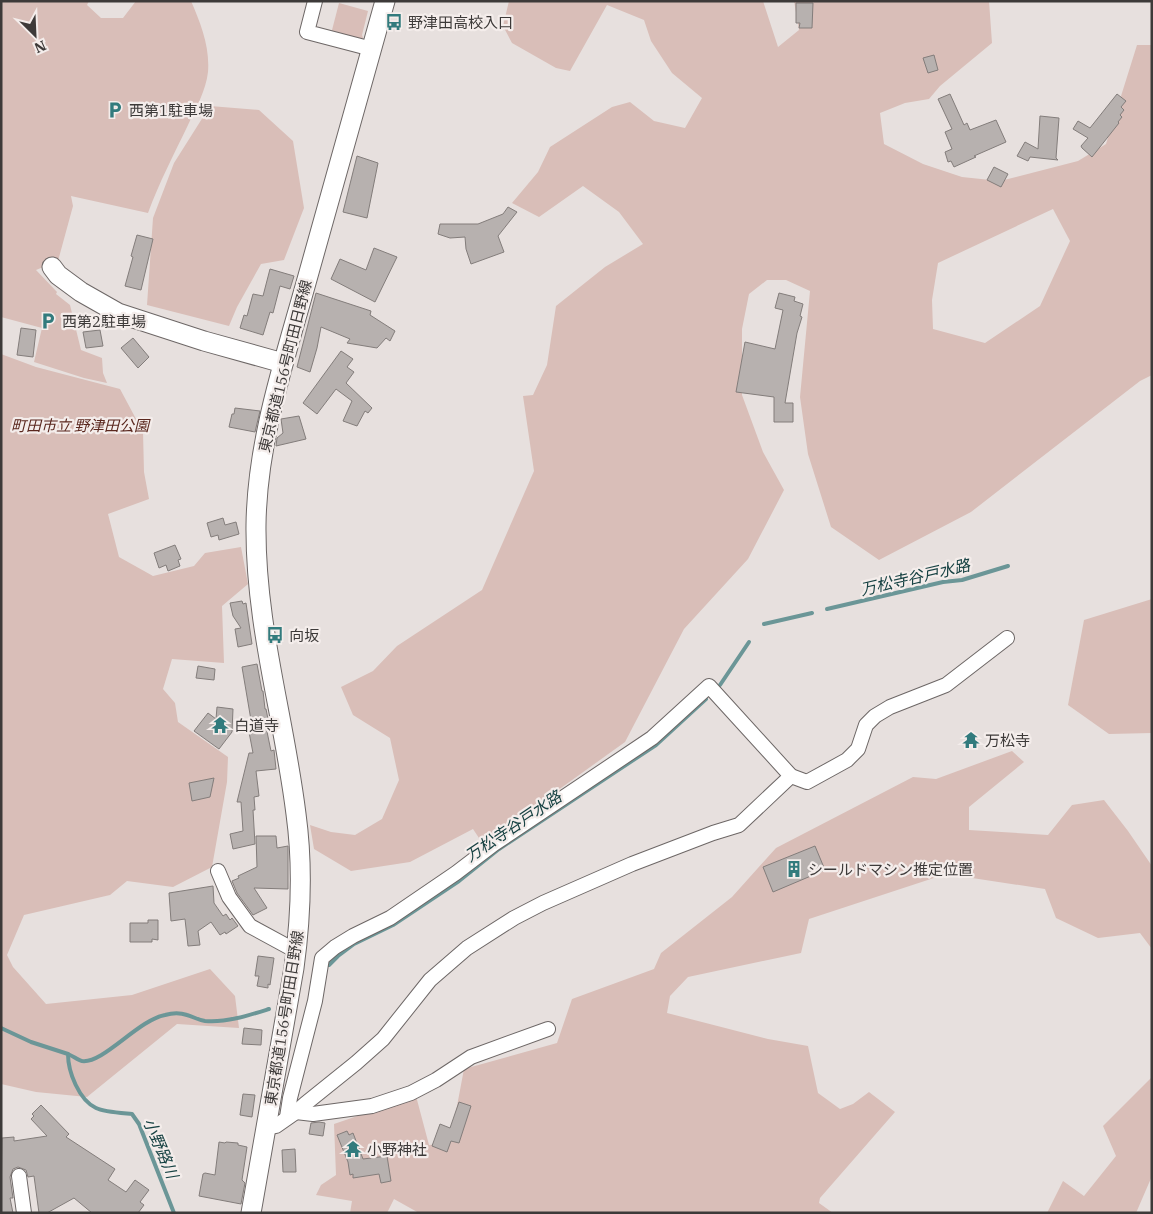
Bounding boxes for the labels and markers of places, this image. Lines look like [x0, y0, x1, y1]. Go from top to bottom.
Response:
bus stop icon: 野津田高校入口 [384, 12, 404, 32]
place label: 野津田高校入口 [408, 13, 513, 32]
parking icon: 西第1駐車場 [105, 100, 125, 120]
place label: 西第1駐車場 [129, 101, 213, 120]
parking icon: 西第2駐車場 [38, 311, 58, 331]
place label: 西第2駐車場 [62, 312, 146, 331]
bus stop icon: 向坂 [265, 625, 285, 645]
place label: 向坂 [289, 626, 319, 645]
temple icon: 白道寺 [210, 715, 230, 735]
place label: 白道寺 [234, 716, 279, 735]
temple icon: 万松寺 [961, 730, 981, 750]
place label: 万松寺 [985, 731, 1030, 750]
building icon: シールドマシン推定位置 [784, 859, 804, 879]
place label: シールドマシン推定位置 [808, 860, 973, 879]
temple icon: 小野神社 [343, 1139, 363, 1159]
place label: 小野神社 [367, 1140, 427, 1159]

